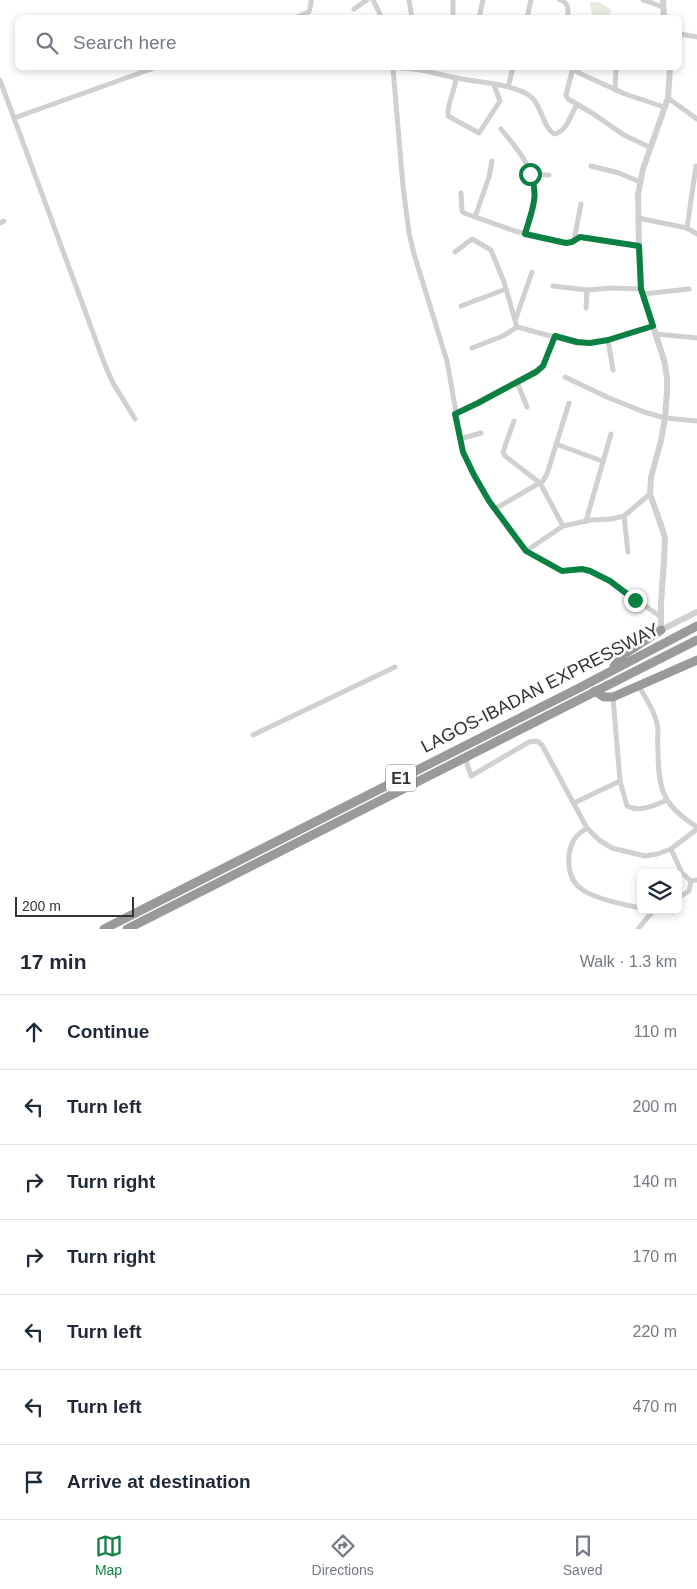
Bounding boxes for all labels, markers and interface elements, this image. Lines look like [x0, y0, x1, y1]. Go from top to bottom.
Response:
search box [15, 15, 682, 70]
icon: search [33, 29, 61, 57]
text: Search here [73, 32, 177, 53]
route start [519, 163, 542, 186]
route end [624, 589, 647, 612]
street label: LAGOS-IBADAN EXPRESSWAY [418, 619, 662, 757]
road number: E1 [386, 764, 416, 791]
map controls [637, 869, 682, 914]
button: layers [637, 869, 682, 914]
scale bar [15, 894, 134, 917]
text: 200 m [22, 898, 61, 914]
text: 17 min [20, 950, 87, 973]
text: Walk · 1.3 km [580, 953, 677, 970]
icon: ahead [20, 1018, 48, 1046]
text: Continue [67, 1021, 149, 1042]
text: 110 m [634, 1023, 677, 1040]
icon: left [20, 1093, 48, 1121]
text: Turn left [67, 1096, 142, 1117]
text: 200 m [633, 1098, 677, 1115]
icon: right [20, 1168, 48, 1196]
text: Turn right [67, 1171, 155, 1192]
text: 140 m [633, 1173, 677, 1190]
icon: right [20, 1243, 48, 1271]
text: Turn right [67, 1246, 155, 1267]
text: 170 m [633, 1248, 677, 1265]
icon: left [20, 1318, 48, 1346]
text: Turn left [67, 1321, 142, 1342]
text: 220 m [633, 1323, 677, 1340]
icon: left [20, 1393, 48, 1421]
text: Turn left [67, 1396, 142, 1417]
text: 470 m [633, 1398, 677, 1415]
icon: arrive [20, 1468, 48, 1496]
text: Arrive at destination [67, 1471, 251, 1492]
tab: Map [95, 1532, 123, 1578]
tab: Directions [312, 1532, 374, 1578]
tab: Saved [563, 1532, 602, 1578]

